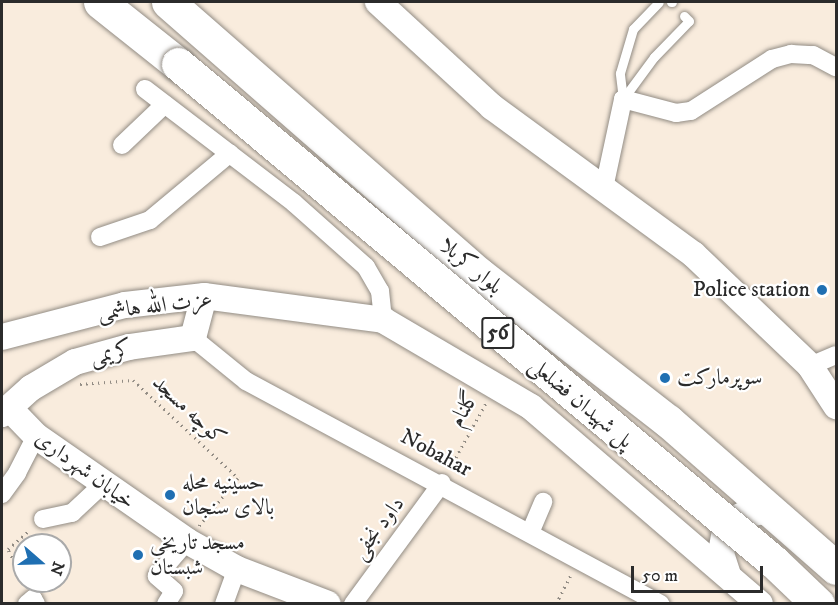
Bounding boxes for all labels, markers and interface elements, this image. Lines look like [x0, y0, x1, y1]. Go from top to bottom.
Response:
street label: بلوار کربلا [434, 232, 508, 300]
place label: Police station [693, 277, 810, 303]
marker: Police station [815, 283, 829, 297]
street label: عزت الله هاشمی [96, 286, 214, 326]
road number: 56 [480, 315, 516, 351]
street label: کریمی [87, 335, 135, 371]
street label: پل شهیدان فضلعلی [524, 352, 638, 454]
place label: سوپرمارکت [677, 365, 762, 391]
street label: کوچه مسجد [146, 369, 232, 451]
marker: سوپرمارکت [658, 371, 672, 385]
street label: گلنام [443, 386, 485, 432]
street label: Nobahar [396, 423, 476, 483]
street label: خیابان شهرداری [30, 425, 140, 515]
place label: حسینیه محله بالای سنجان [182, 469, 274, 520]
marker: حسینیه محله بالای سنجان [163, 488, 177, 502]
street label: داود نجفی [346, 491, 410, 565]
place label: مسجد تاریخی شبستان [150, 529, 245, 580]
north arrow [12, 533, 72, 593]
marker: مسجد تاریخی شبستان [131, 548, 145, 562]
scale bar [634, 554, 766, 592]
text: N [45, 559, 69, 578]
text: 50 m [642, 565, 678, 587]

